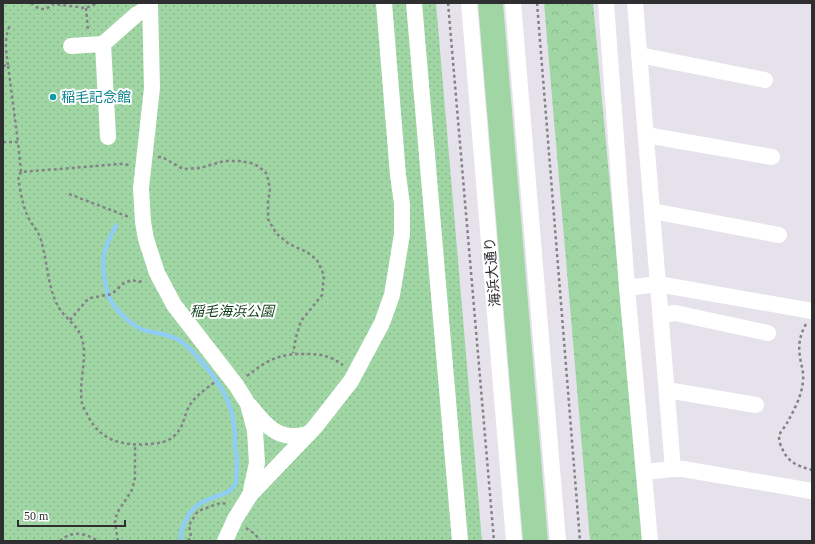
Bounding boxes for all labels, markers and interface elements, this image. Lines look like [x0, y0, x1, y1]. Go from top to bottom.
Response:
place label: 稲毛記念館 [61, 90, 131, 105]
marker: 稲毛記念館 [48, 92, 58, 102]
street label: 海浜大通り [482, 236, 503, 307]
park label: 稲毛海浜公園 [190, 304, 276, 319]
scale bar [18, 502, 125, 528]
text: 50 m [24, 509, 49, 523]

